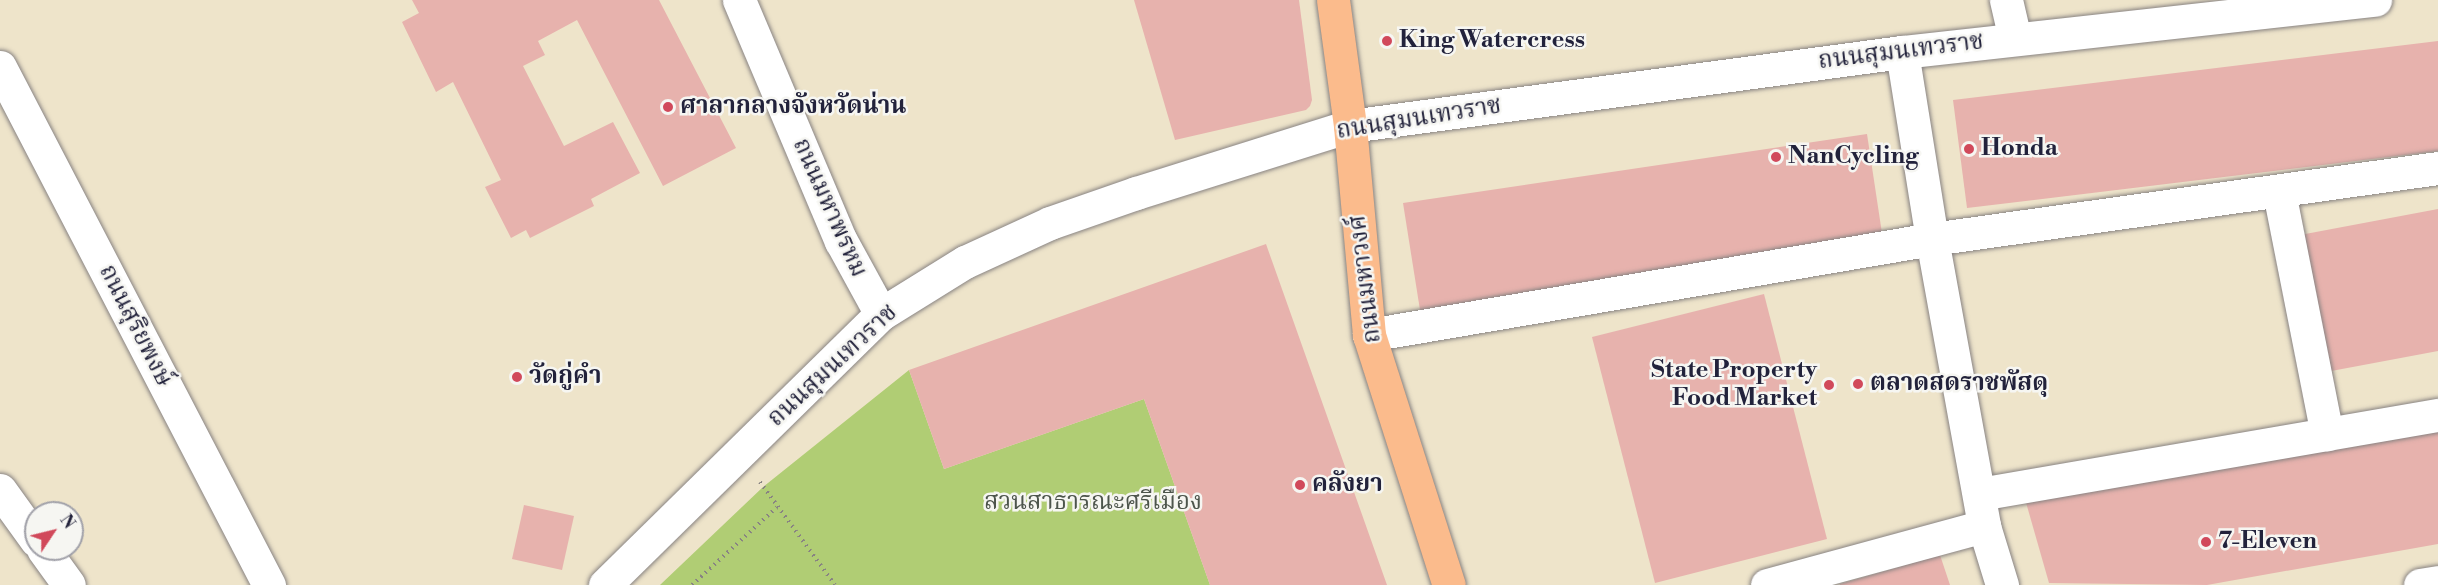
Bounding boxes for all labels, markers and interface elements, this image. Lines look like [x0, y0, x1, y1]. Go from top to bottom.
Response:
place label: King Watercress [1399, 27, 1585, 55]
street label: ถนนสุมนเทวราช [1817, 28, 1985, 76]
marker: King Watercress [1380, 34, 1394, 48]
street label: ถนนสุมนเทวราช [1335, 92, 1503, 146]
place label: ศาลากลางจังหวัดน่าน [680, 93, 906, 121]
marker: ศาลากลางจังหวัดน่าน [661, 100, 675, 114]
street label: ถนนมหาพรหม [786, 134, 872, 282]
place label: Honda [1981, 135, 2058, 163]
marker: Honda [1962, 142, 1976, 156]
place label: NanCycling [1788, 143, 1919, 171]
marker: NanCycling [1769, 150, 1783, 164]
street label: ถนนมหาวงศ์ [1344, 213, 1388, 345]
street label: ถนนสุริยพงษ์ [92, 260, 178, 392]
street label: ถนนสุมนเทวราช [762, 299, 904, 433]
place label: State Property Food Market [1651, 357, 1817, 413]
place label: วัดกู่คำ [529, 363, 602, 391]
marker: วัดกู่คำ [510, 370, 524, 384]
place label: ตลาดสดราชพัสดุ [1870, 370, 2048, 398]
marker: ตลาดสดราชพัสดุ [1851, 377, 1865, 391]
marker: State Property Food Market [1822, 378, 1836, 392]
place label: คลังยา [1312, 471, 1383, 499]
marker: คลังยา [1293, 478, 1307, 492]
park label: สวนสาธารณะศรีเมือง [984, 489, 1202, 517]
north arrow [24, 501, 84, 561]
text: N [55, 511, 79, 533]
place label: 7-Eleven [2218, 528, 2317, 556]
marker: 7-Eleven [2199, 535, 2213, 549]

